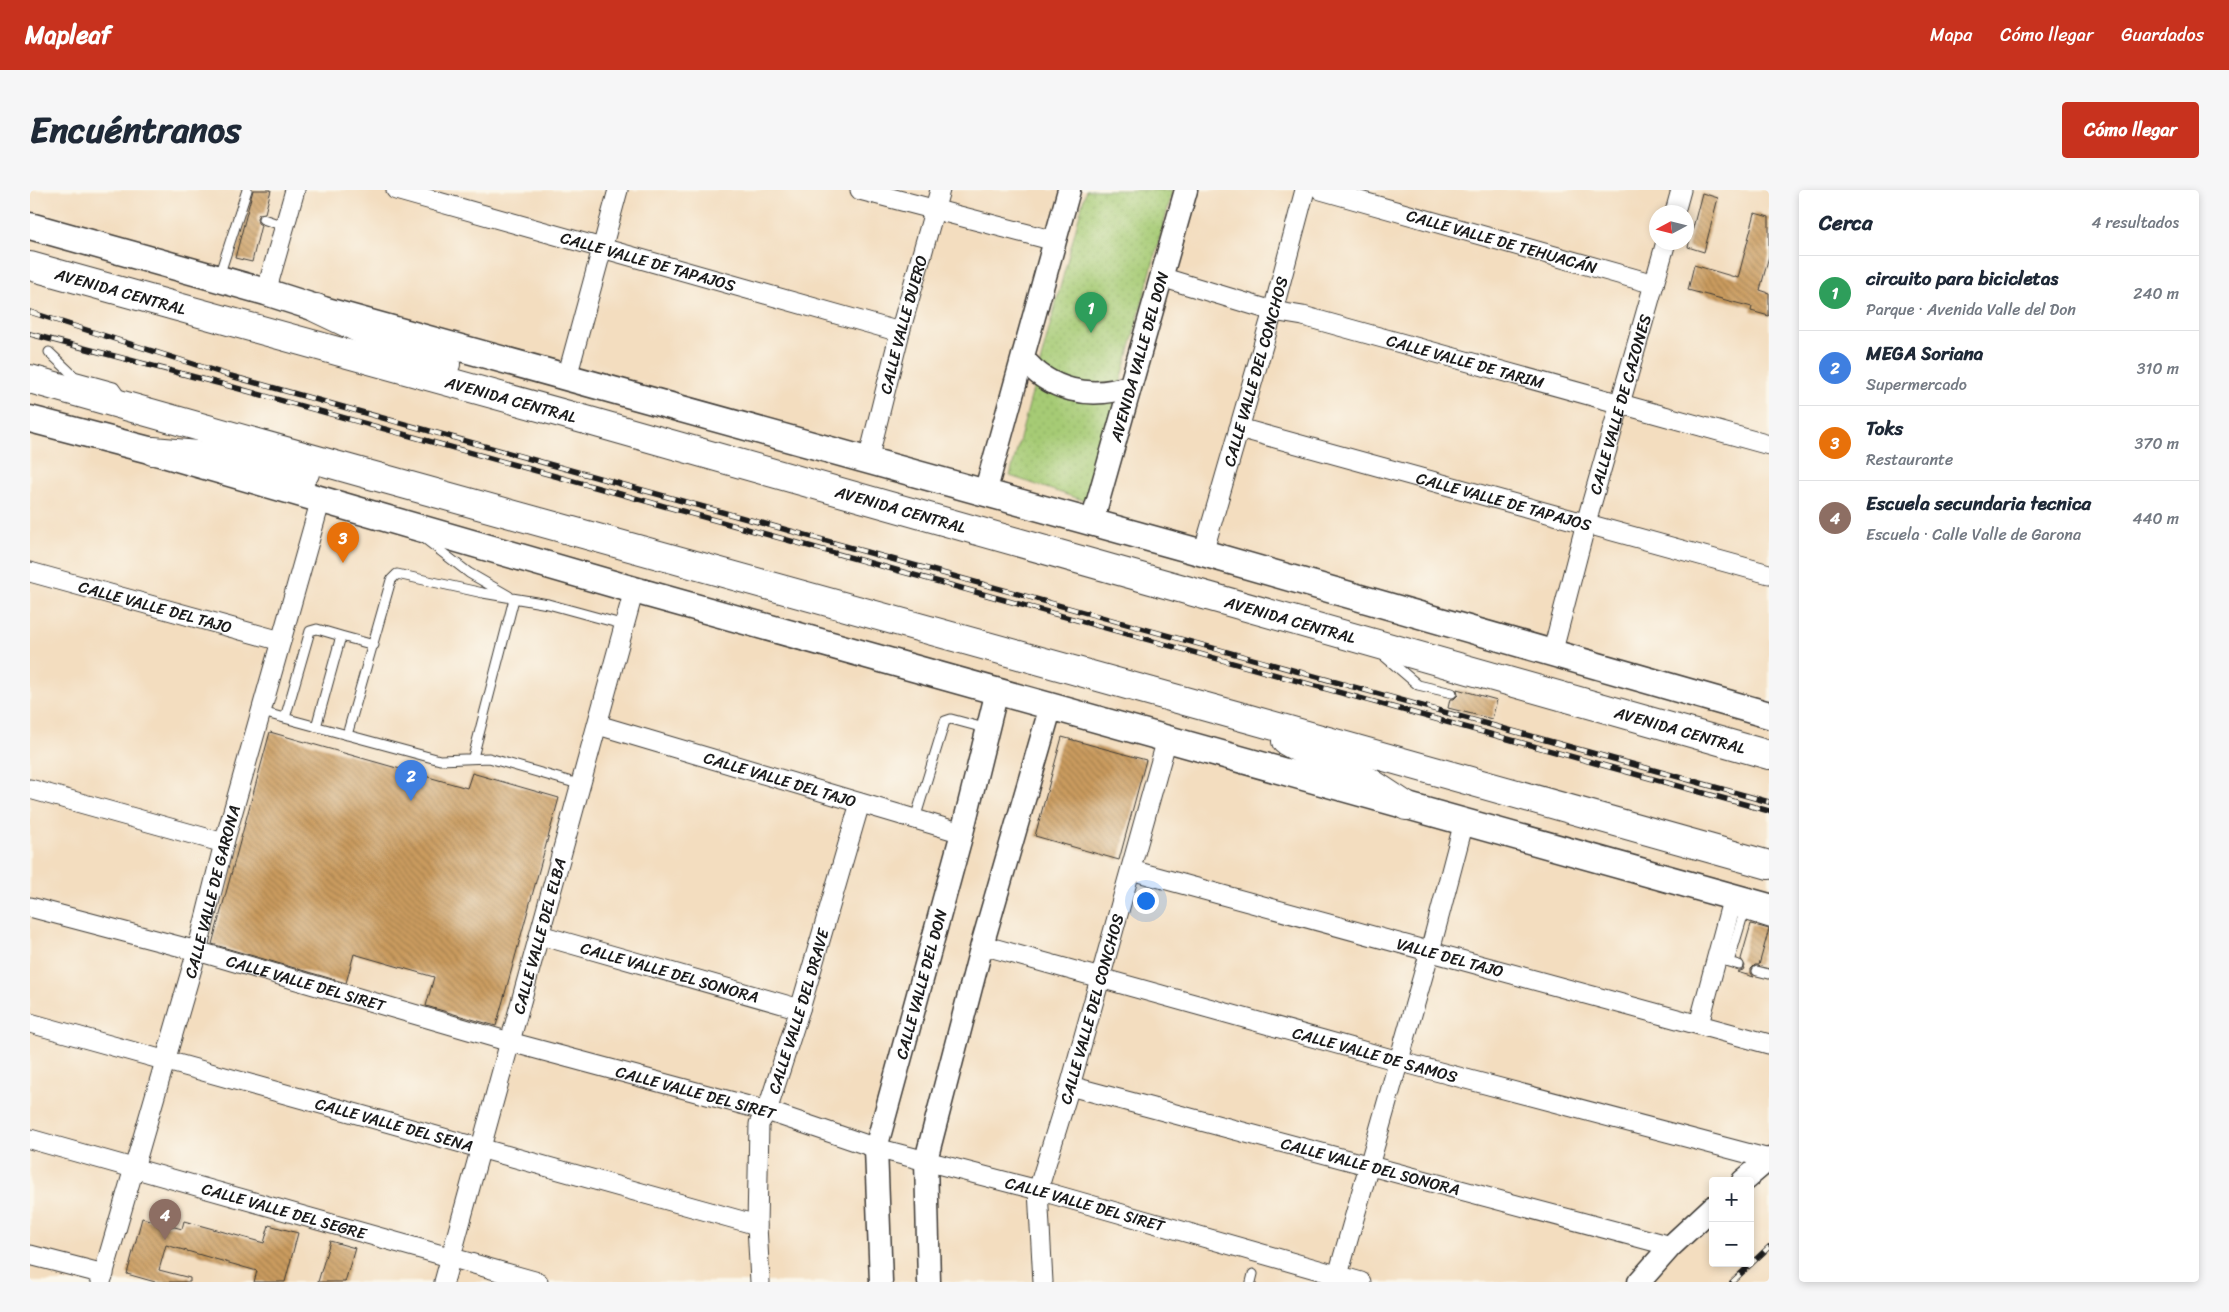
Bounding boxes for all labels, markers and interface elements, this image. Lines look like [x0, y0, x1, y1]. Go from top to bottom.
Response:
text: Mapleaf [25, 14, 111, 56]
text: Mapa [1930, 19, 1972, 51]
text: Cómo llegar [2000, 19, 2093, 51]
text: Guardados [2121, 19, 2204, 51]
text: Encuéntranos [30, 99, 241, 161]
button: Cómo llegar [2062, 102, 2199, 158]
street label: CALLE VALLE DE TEHUACÁN [1403, 201, 1601, 282]
text: Cerca [1819, 204, 1873, 242]
north arrow [1649, 205, 1694, 250]
text: 4 resultados [2091, 208, 2179, 237]
street label: CALLE VALLE DE TAPAJOS [557, 223, 739, 300]
street label: CALLE VALLE DUERO [871, 252, 936, 397]
street label: AVENIDA CENTRAL [51, 259, 190, 324]
text: circuito para bicicletas [1866, 262, 2058, 295]
street label: AVENIDA VALLE DEL DON [1101, 268, 1177, 446]
street label: CALLE VALLE DEL CONCHOS [1215, 273, 1297, 470]
text: 1 [1832, 279, 1838, 308]
text: 240 m [2133, 279, 2179, 308]
pin: 1 [1075, 292, 1107, 333]
text: Parque · Avenida Valle del Don [1866, 295, 2076, 324]
street label: CALLE VALLE DE CAZONES [1581, 311, 1660, 498]
street label: CALLE VALLE DE TARIM [1383, 326, 1547, 397]
text: MEGA Soriana [1866, 337, 1983, 370]
text: 2 [1830, 354, 1840, 383]
text: 310 m [2137, 354, 2179, 383]
street label: AVENIDA CENTRAL [441, 367, 580, 432]
text: Supermercado [1866, 370, 1967, 399]
text: Toks [1866, 412, 1903, 445]
text: 3 [1831, 429, 1839, 458]
text: 370 m [2135, 429, 2179, 458]
text: Restaurante [1866, 445, 1953, 474]
street label: CALLE VALLE DE TAPAJOS [1413, 464, 1595, 540]
street label: AVENIDA CENTRAL [831, 477, 970, 542]
text: Escuela secundaria tecnica [1866, 487, 2091, 520]
text: 4 [1830, 504, 1840, 533]
text: 440 m [2132, 504, 2179, 533]
text: Escuela · Calle Valle de Garona [1866, 520, 2081, 549]
pin: 3 [327, 522, 359, 563]
street label: CALLE VALLE DEL TAJO [75, 572, 235, 642]
street label: AVENIDA CENTRAL [1220, 587, 1360, 652]
street label: AVENIDA CENTRAL [1610, 698, 1749, 763]
street label: CALLE VALLE DEL TAJO [700, 743, 860, 816]
pin: 2 [395, 760, 427, 801]
street label: CALLE VALLE DE GARONA [176, 802, 249, 982]
street label: CALLE VALLE DEL ELBA [504, 855, 575, 1017]
your location [1133, 888, 1159, 914]
street label: CALLE VALLE DEL DON [887, 906, 956, 1063]
street label: CALLE VALLE DEL CONCHOS [1051, 910, 1132, 1108]
street label: CALLE VALLE DEL DRAVE [759, 924, 838, 1098]
street label: VALLE DEL TAJO [1393, 929, 1507, 986]
street label: CALLE VALLE DEL SONORA [577, 933, 762, 1012]
street label: CALLE VALLE DEL SIRET [223, 946, 390, 1020]
street label: CALLE VALLE DE SAMOS [1289, 1018, 1461, 1091]
street label: CALLE VALLE DEL SIRET [612, 1057, 781, 1128]
street label: CALLE VALLE DEL SENA [312, 1089, 476, 1160]
street label: CALLE VALLE DEL SONORA [1278, 1129, 1463, 1204]
street label: CALLE VALLE DEL SIRET [1002, 1168, 1169, 1241]
street label: CALLE VALLE DEL SEGRE [198, 1174, 371, 1248]
map controls [1709, 1177, 1754, 1267]
button: + [1709, 1177, 1754, 1222]
pin: 4 [149, 1199, 181, 1240]
button: − [1709, 1222, 1754, 1267]

